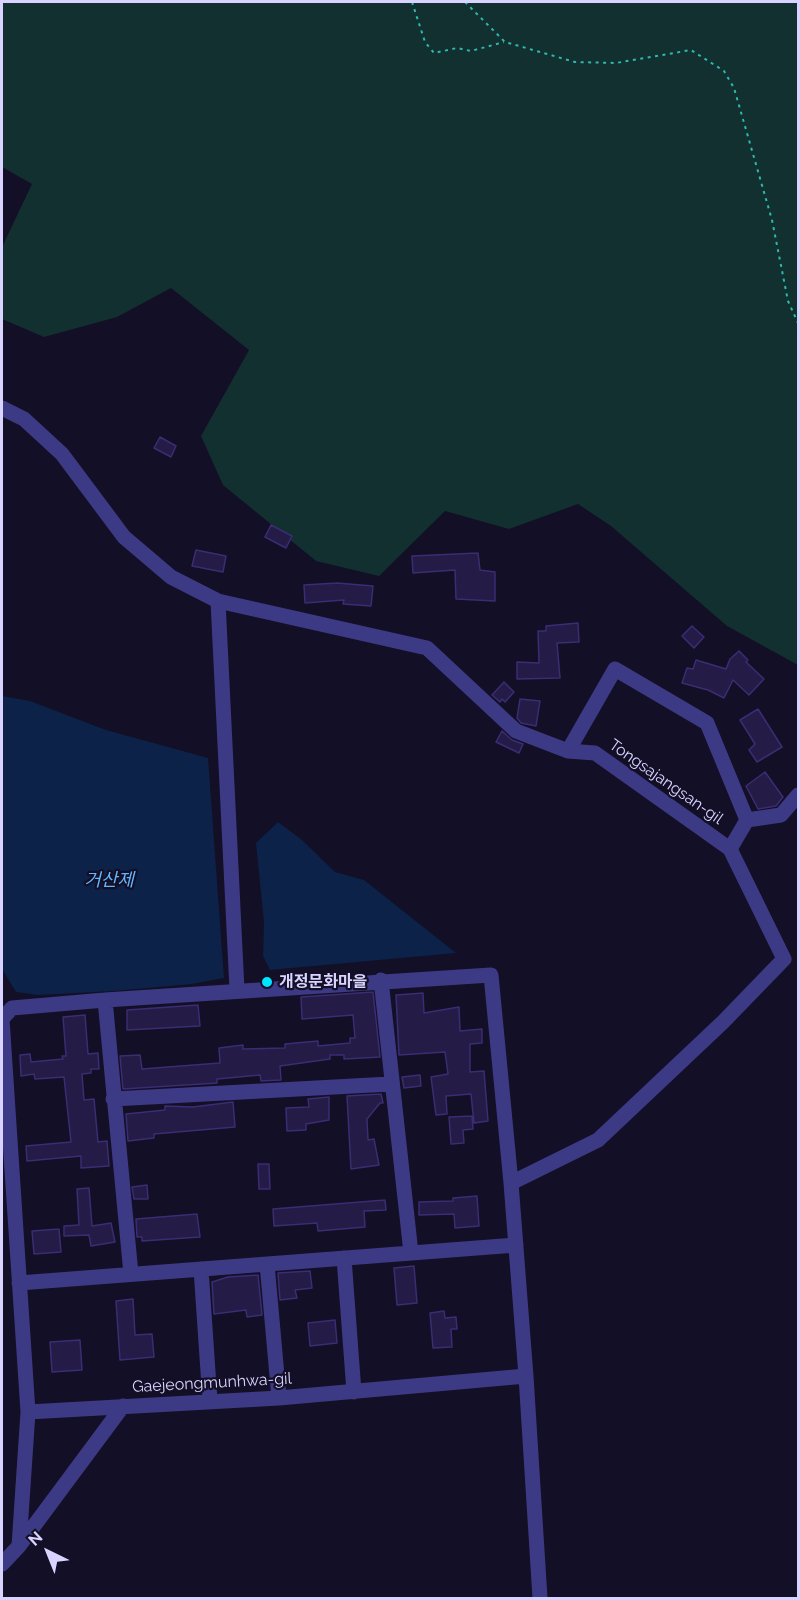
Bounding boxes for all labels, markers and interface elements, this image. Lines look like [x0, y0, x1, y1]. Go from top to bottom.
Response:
street label: Tongsajangsan-gil [605, 735, 727, 829]
water label: 거산제 [84, 870, 134, 892]
place label: 개정문화마을 [279, 972, 367, 992]
marker: 개정문화마을 [260, 975, 274, 989]
street label: Gaejeongmunhwa-gil [132, 1369, 292, 1397]
north arrow [18, 1522, 78, 1582]
text: N [24, 1527, 46, 1550]

